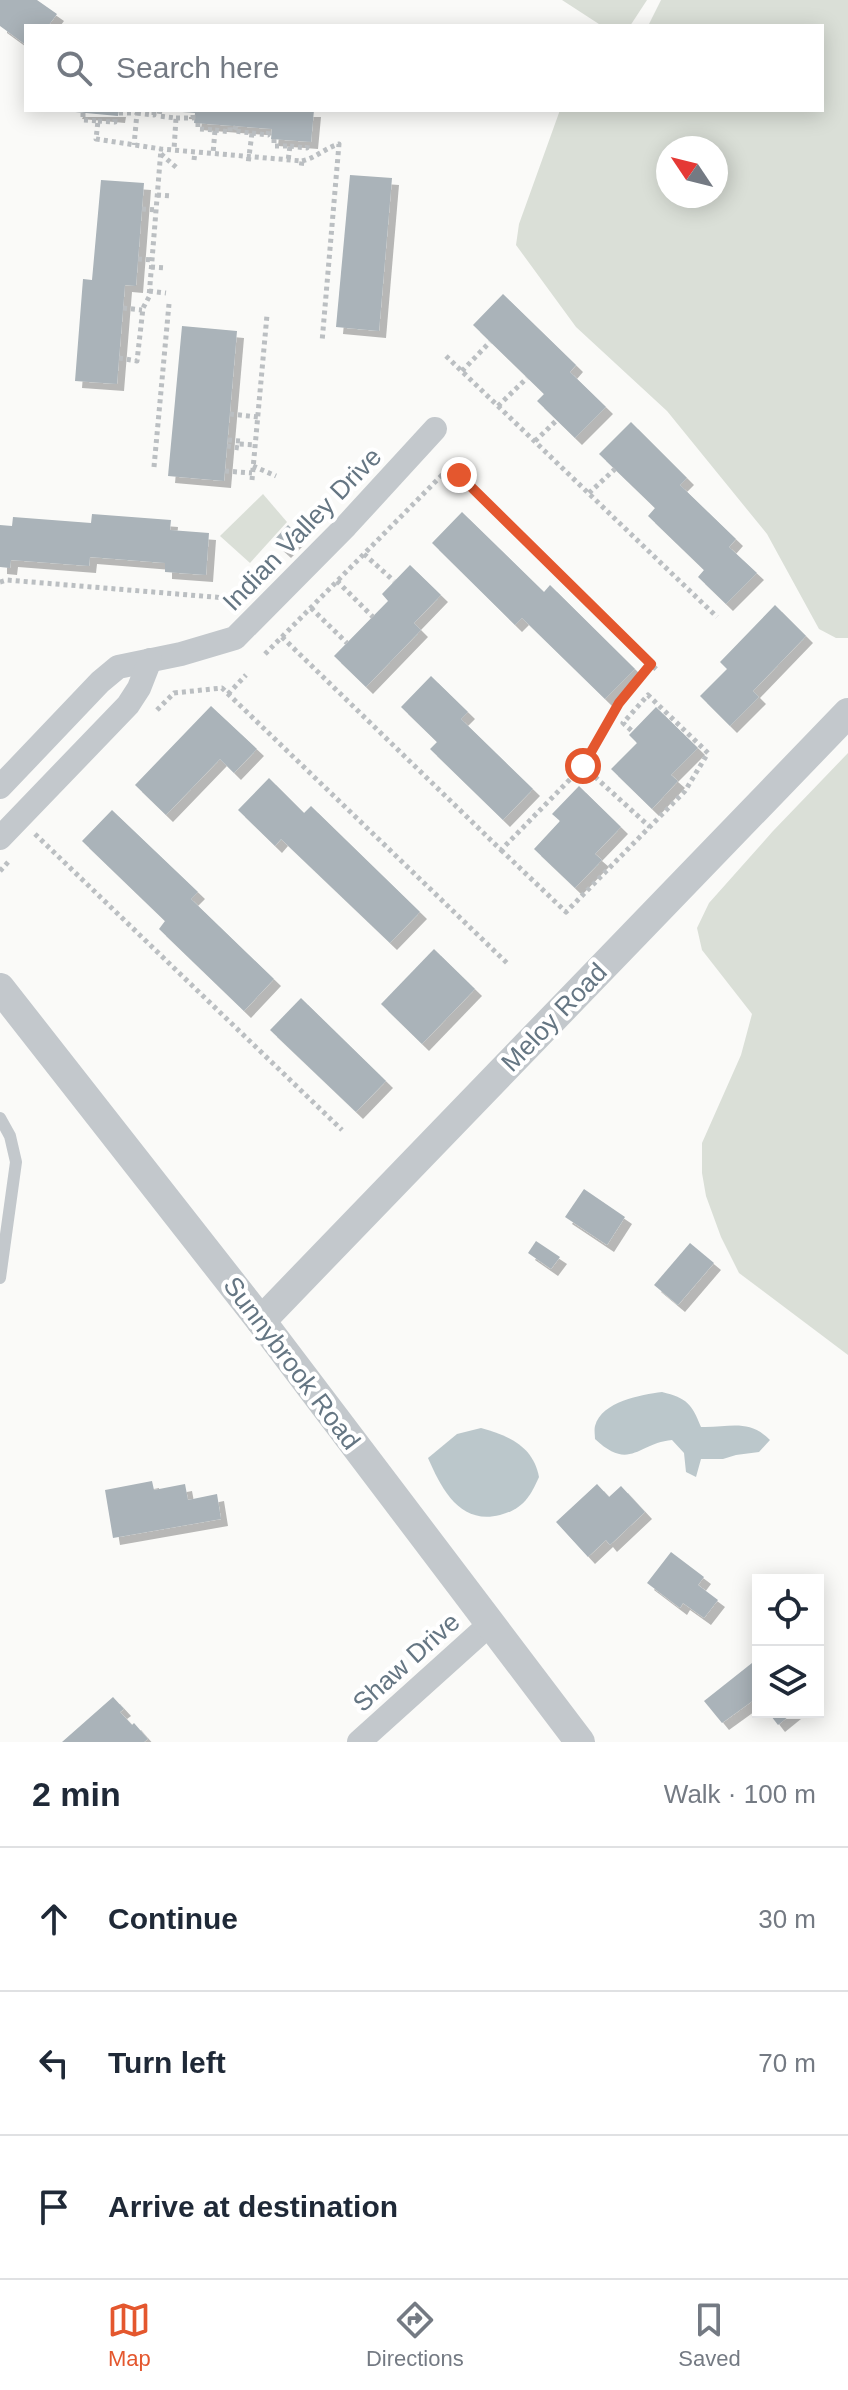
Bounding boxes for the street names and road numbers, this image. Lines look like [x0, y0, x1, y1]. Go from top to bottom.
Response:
street label: Indian Valley Drive [217, 441, 387, 617]
street label: Meloy Road [495, 957, 613, 1077]
street label: Sunnybrook Road [217, 1271, 367, 1455]
street label: Shaw Drive [347, 1606, 465, 1718]

